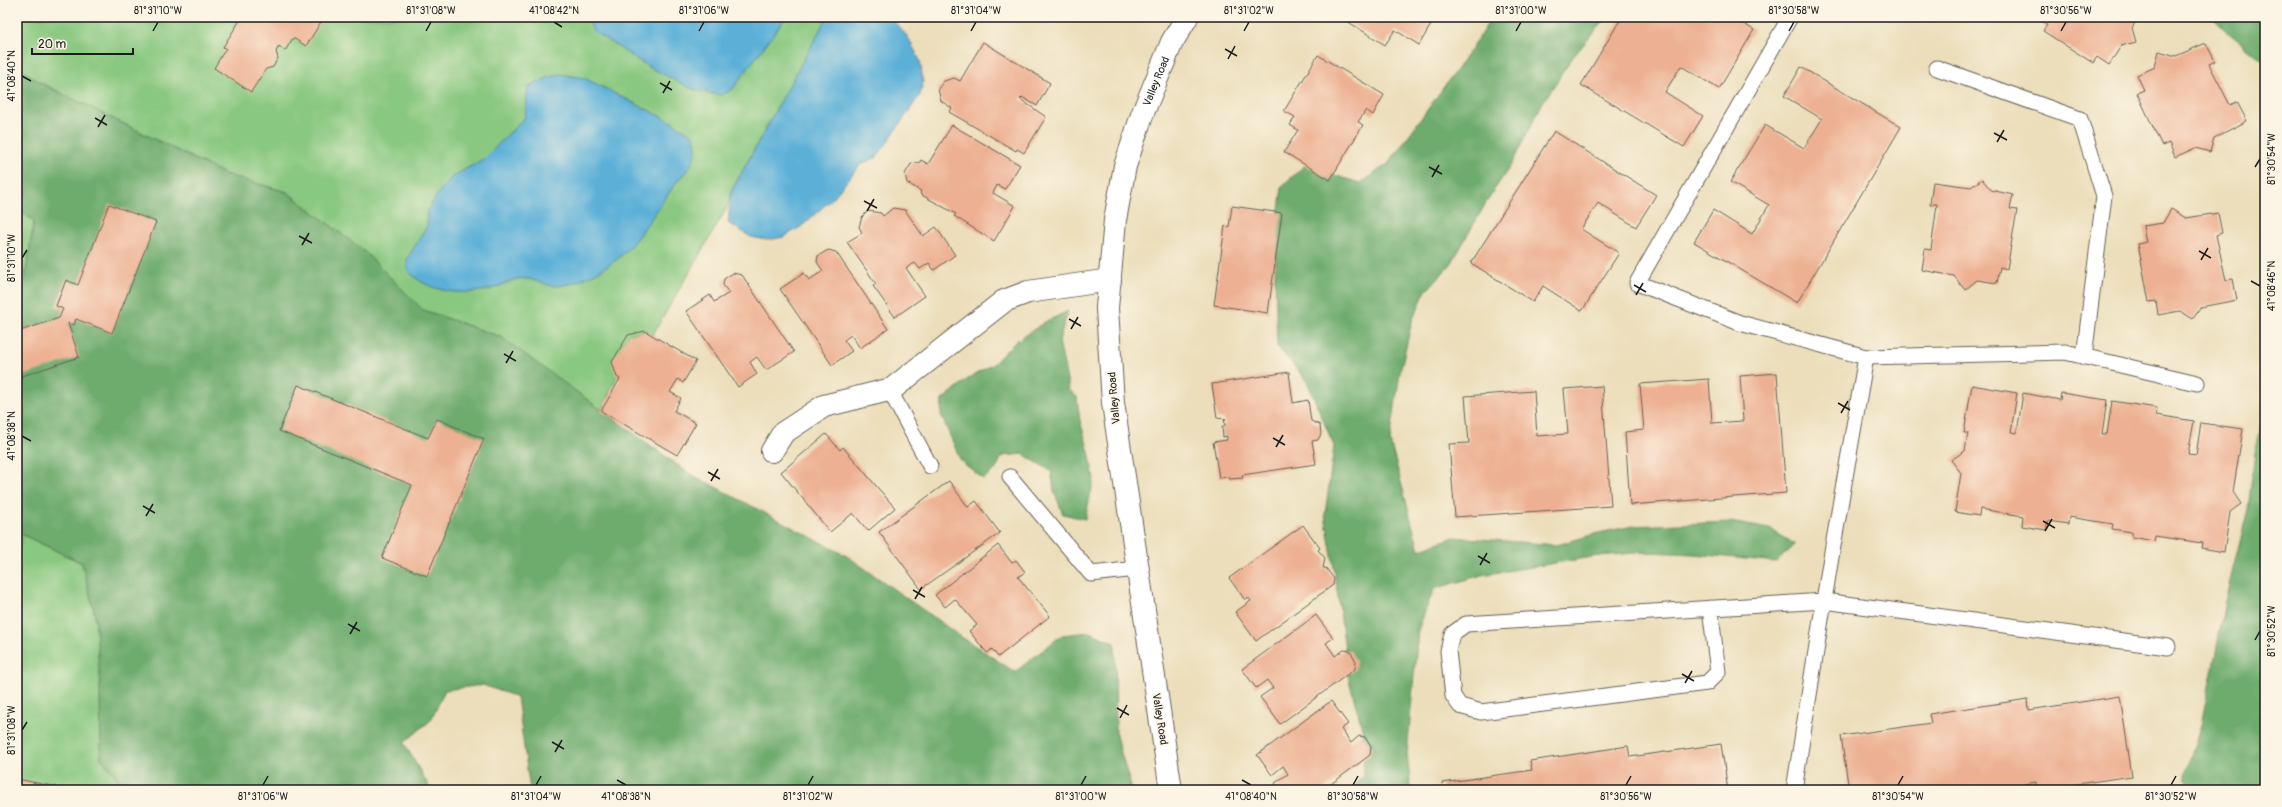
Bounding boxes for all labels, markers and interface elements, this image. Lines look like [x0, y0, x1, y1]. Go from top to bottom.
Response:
text: 81°31'10"W [134, 5, 183, 17]
text: 81°31'08"W [406, 5, 456, 17]
text: 41°08'42"N [529, 5, 579, 17]
text: 81°31'06"W [679, 5, 729, 17]
text: 81°31'04"W [951, 5, 1001, 17]
text: 81°31'02"W [1224, 5, 1274, 17]
text: 81°31'00"W [1495, 5, 1547, 17]
text: 81°30'58"W [1769, 5, 1820, 17]
text: 81°30'56"W [2040, 5, 2092, 17]
scale bar [32, 30, 133, 56]
text: 20 m [38, 37, 67, 52]
text: 41°08'40"N [6, 50, 18, 102]
street label: Valley Road [1140, 55, 1172, 108]
text: 81°30'54"W [2266, 133, 2278, 185]
text: 81°31'10"W [6, 233, 18, 282]
text: 41°08'46"N [2266, 261, 2278, 311]
street label: Valley Road [1105, 371, 1123, 425]
text: 41°08'38"N [6, 411, 18, 461]
text: 81°30'52"W [2266, 605, 2278, 657]
street label: Valley Road [1149, 692, 1171, 746]
text: 81°31'08"W [6, 705, 18, 755]
text: 81°31'06"W [238, 791, 288, 803]
text: 81°31'04"W [511, 791, 561, 803]
text: 41°08'38"N [601, 791, 651, 803]
text: 81°31'02"W [783, 791, 833, 803]
text: 81°31'00"W [1055, 791, 1107, 803]
text: 41°08'40"N [1225, 791, 1277, 803]
text: 81°30'58"W [1328, 791, 1379, 803]
text: 81°30'56"W [1600, 791, 1652, 803]
text: 81°30'54"W [1872, 791, 1924, 803]
text: 81°30'52"W [2145, 791, 2197, 803]

